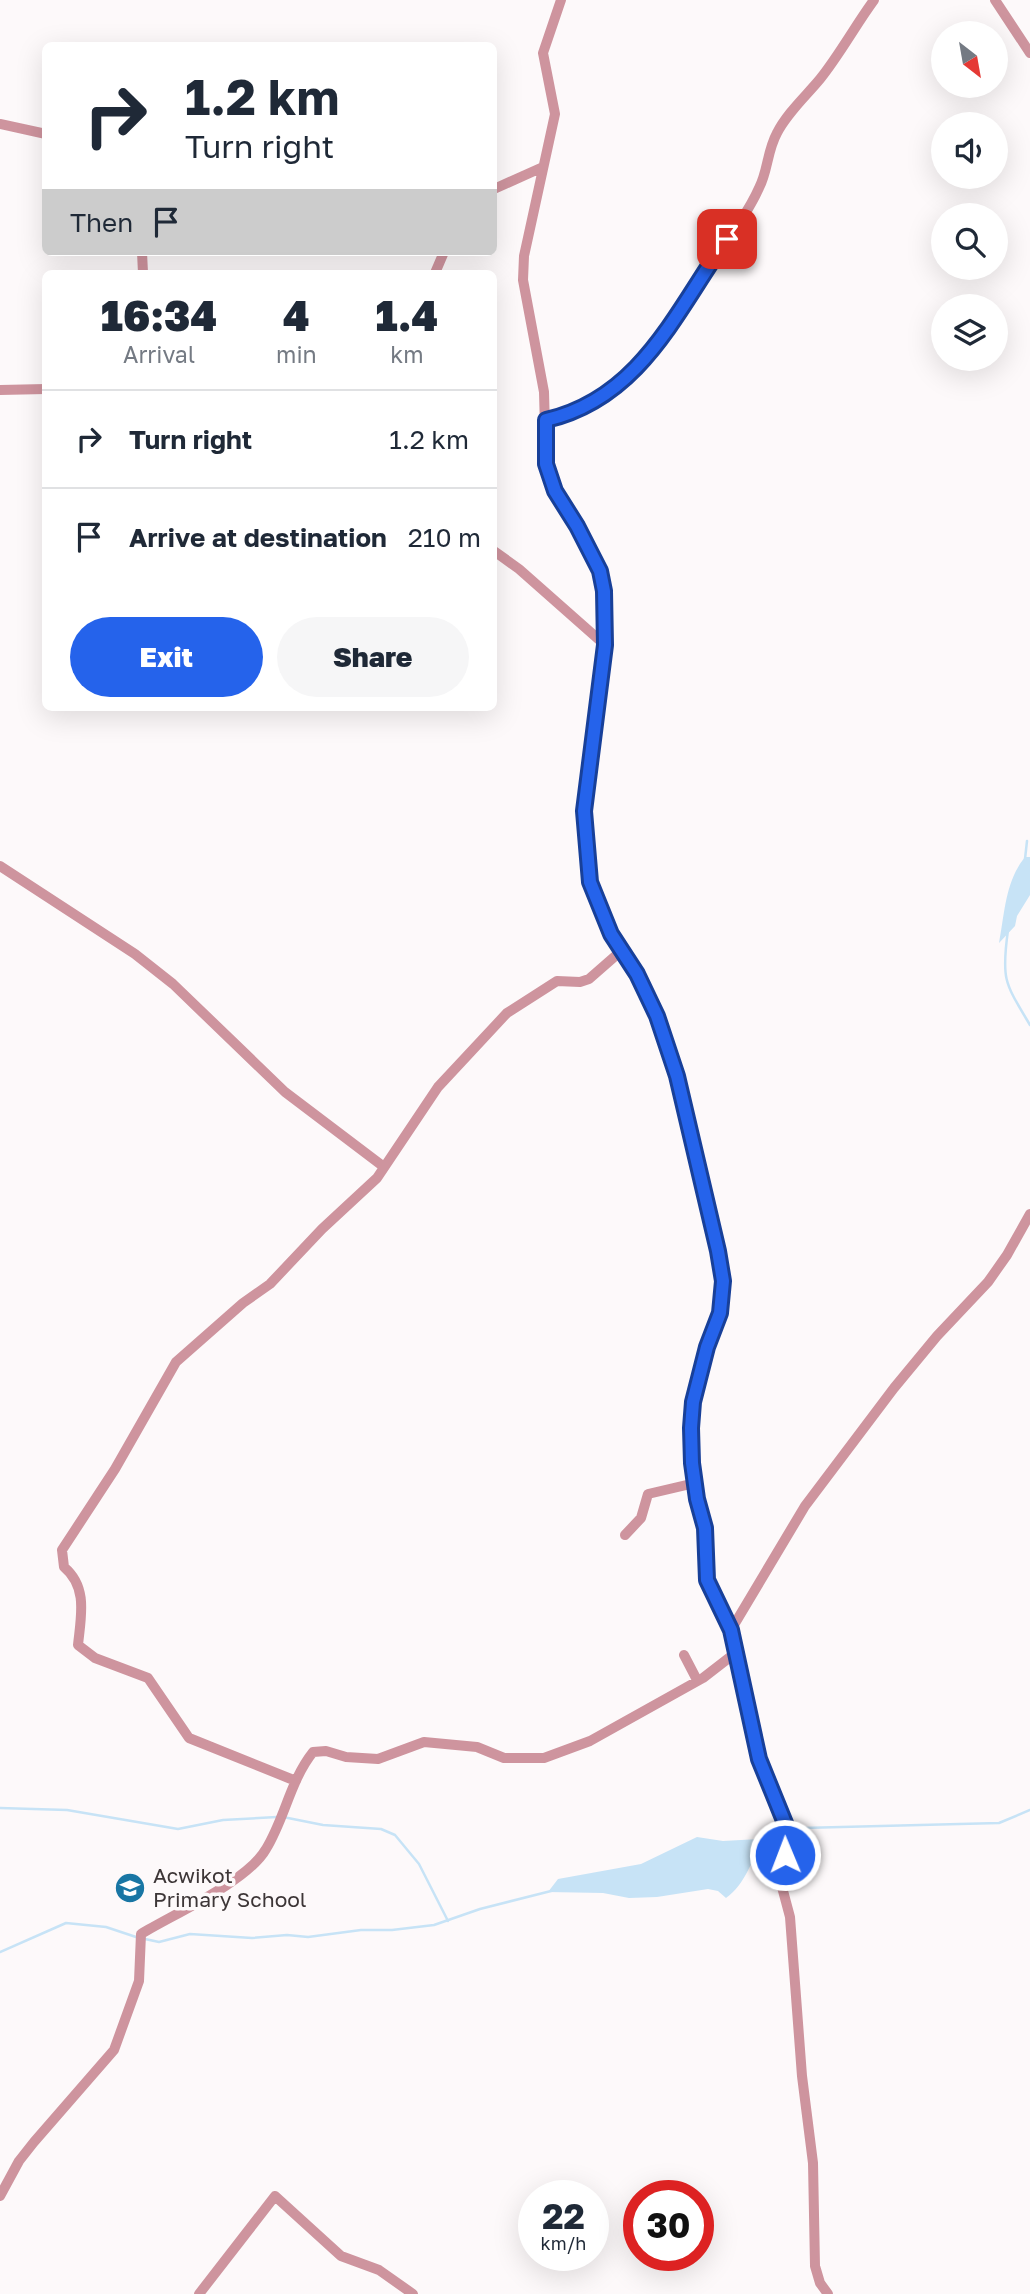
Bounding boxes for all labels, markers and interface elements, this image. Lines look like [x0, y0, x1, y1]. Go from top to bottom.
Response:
north arrow [931, 21, 1008, 98]
map controls [931, 21, 1008, 371]
text: 1.2 km [185, 67, 339, 126]
icon: right [70, 70, 161, 161]
button: sound [931, 112, 1008, 189]
text: Turn right [185, 127, 334, 165]
icon: arrive [147, 203, 185, 241]
button: search [931, 203, 1008, 280]
text: Then [70, 207, 133, 238]
pin [697, 209, 757, 269]
icon: arrive [708, 220, 746, 258]
text: 16:34 [101, 290, 217, 340]
text: 4 [283, 290, 310, 340]
text: 1.4 [375, 290, 438, 340]
button: layers [931, 294, 1008, 371]
text: Arrival [123, 340, 195, 368]
text: min [276, 340, 317, 368]
text: km [390, 340, 424, 368]
icon: right [70, 420, 108, 458]
text: Turn right [129, 424, 252, 455]
text: 1.2 km [389, 424, 469, 455]
icon: arrive [70, 518, 108, 556]
text: Arrive at destination [129, 522, 387, 553]
text: 210 m [408, 522, 481, 553]
button: Exit [70, 617, 263, 697]
button: Share [277, 617, 469, 697]
position arrow [748, 1818, 822, 1892]
place label: Acwikot Primary School [153, 1862, 307, 1912]
school or university icon: Acwikot Primary School [113, 1871, 147, 1905]
speed limit sign: 30 [623, 2180, 714, 2271]
text: 22 [542, 2195, 585, 2237]
text: km/h [541, 2232, 586, 2254]

